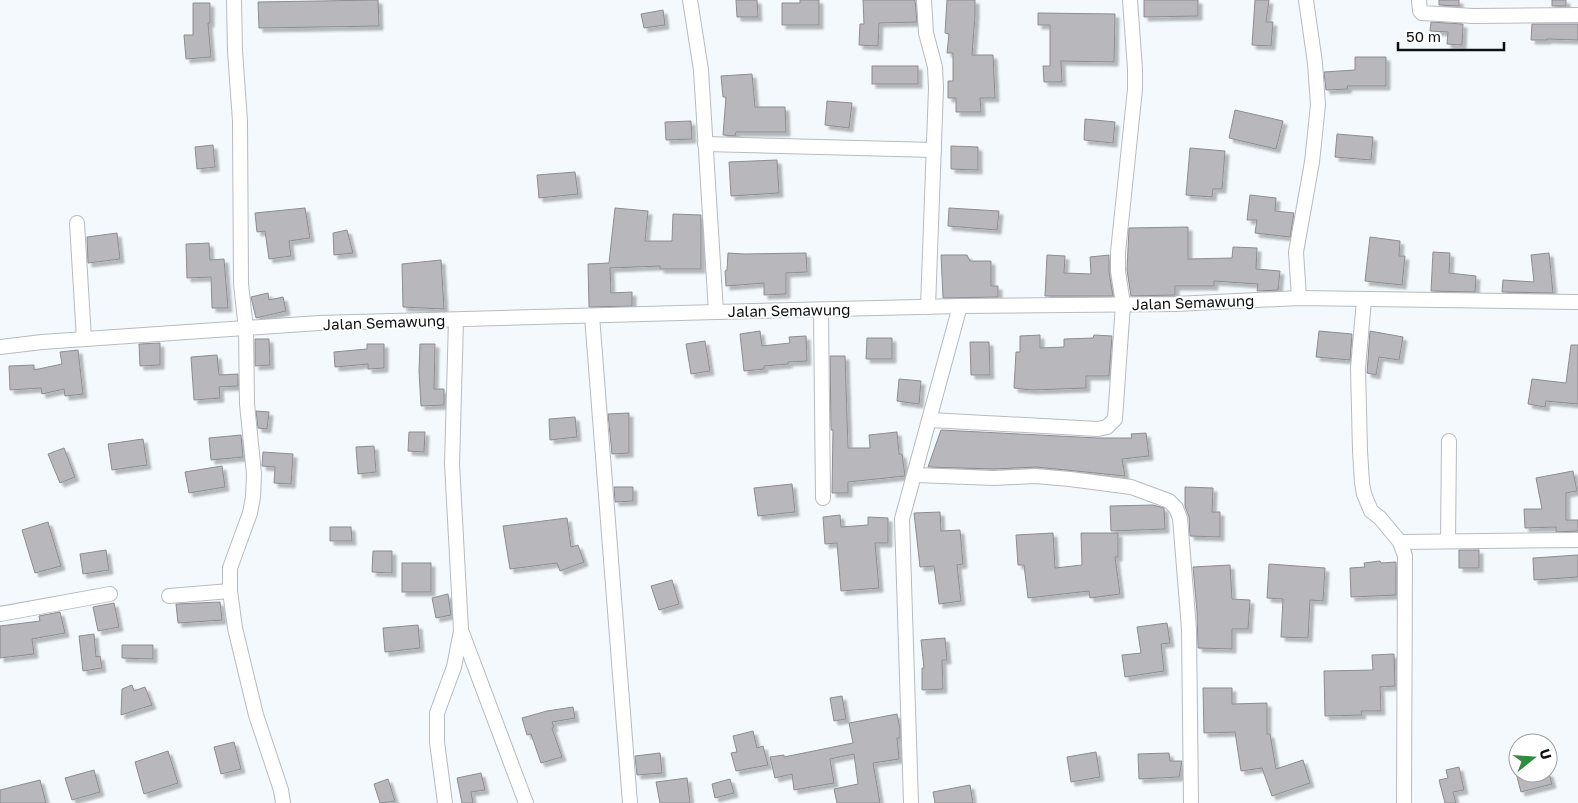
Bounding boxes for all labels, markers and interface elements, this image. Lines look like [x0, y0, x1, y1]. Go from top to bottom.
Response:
scale bar [1398, 20, 1504, 52]
text: 50 m [1406, 27, 1441, 45]
street label: Jalan Semawung [1131, 291, 1255, 313]
street label: Jalan Semawung [728, 300, 850, 320]
street label: Jalan Semawung [322, 311, 446, 333]
north arrow [1508, 733, 1558, 783]
text: U [1536, 747, 1556, 761]

